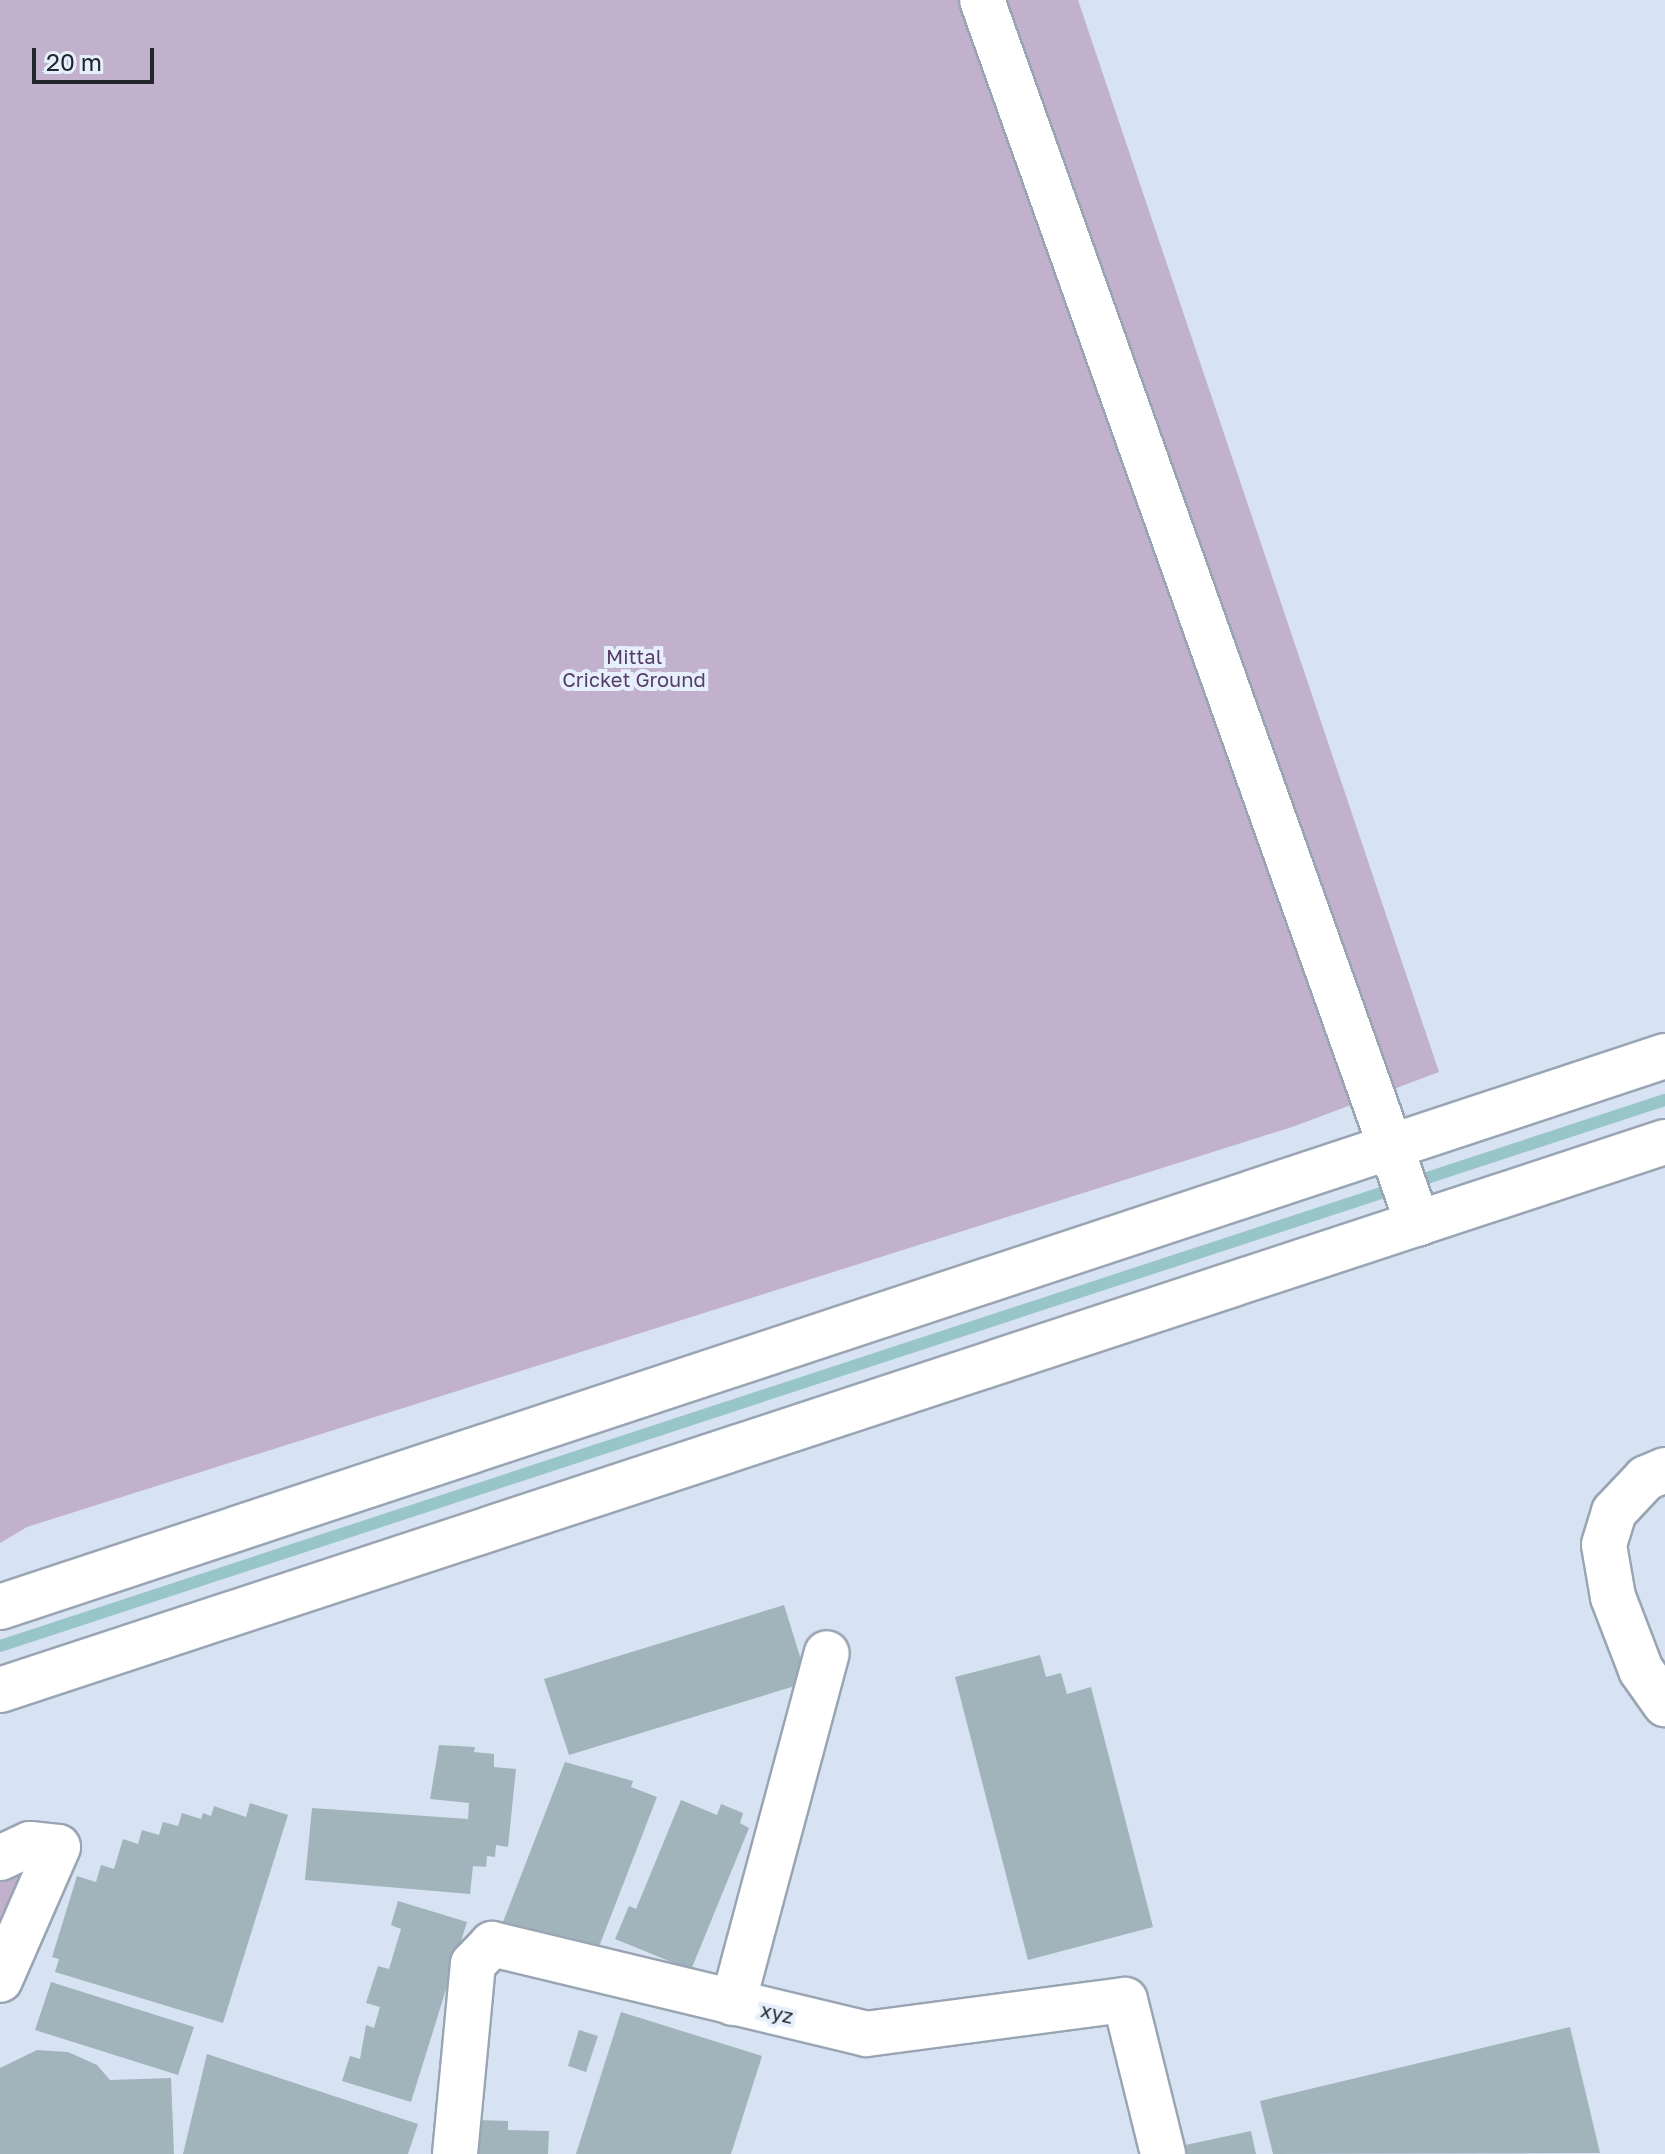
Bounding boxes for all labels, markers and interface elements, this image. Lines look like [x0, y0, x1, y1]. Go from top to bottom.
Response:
scale bar [36, 32, 158, 82]
text: 20 m [46, 47, 102, 76]
park label: Mittal Cricket Ground [562, 645, 706, 692]
street label: xyz [758, 1998, 796, 2028]

